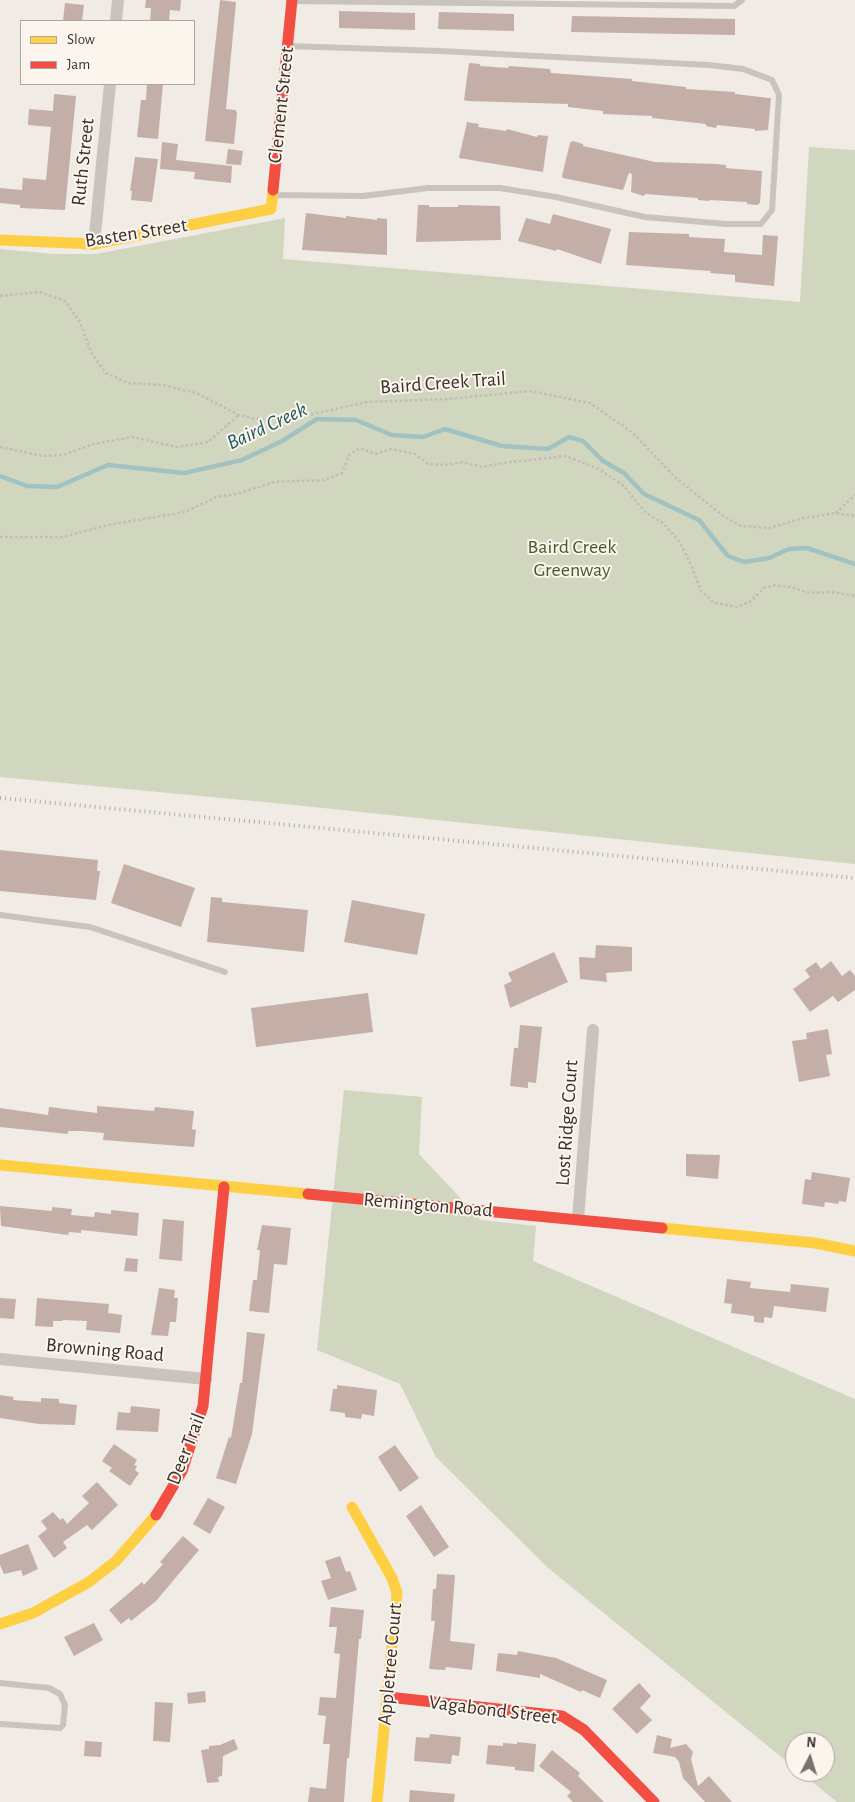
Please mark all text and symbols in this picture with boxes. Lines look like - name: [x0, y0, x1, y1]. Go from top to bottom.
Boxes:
- legend: [20, 20, 195, 85]
- text: Slow: [67, 32, 95, 47]
- street label: Clement Street: [263, 46, 299, 164]
- text: Jam: [67, 57, 90, 72]
- street label: Ruth Street: [66, 117, 100, 207]
- street label: Basten Street: [83, 213, 189, 253]
- street label: Baird Creek Trail: [379, 367, 507, 399]
- water label: Baird Creek: [223, 396, 311, 456]
- park label: Baird Creek Greenway: [528, 535, 616, 582]
- street label: Lost Ridge Court: [551, 1059, 583, 1187]
- street label: Remington Road: [362, 1187, 494, 1223]
- street label: Browning Road: [45, 1333, 165, 1367]
- street label: Deer Trail: [161, 1410, 211, 1488]
- street label: Appletree Court: [373, 1602, 407, 1726]
- street label: Vagabond Street: [427, 1690, 559, 1730]
- north arrow: [785, 1732, 835, 1782]
- text: N: [806, 1736, 817, 1750]

